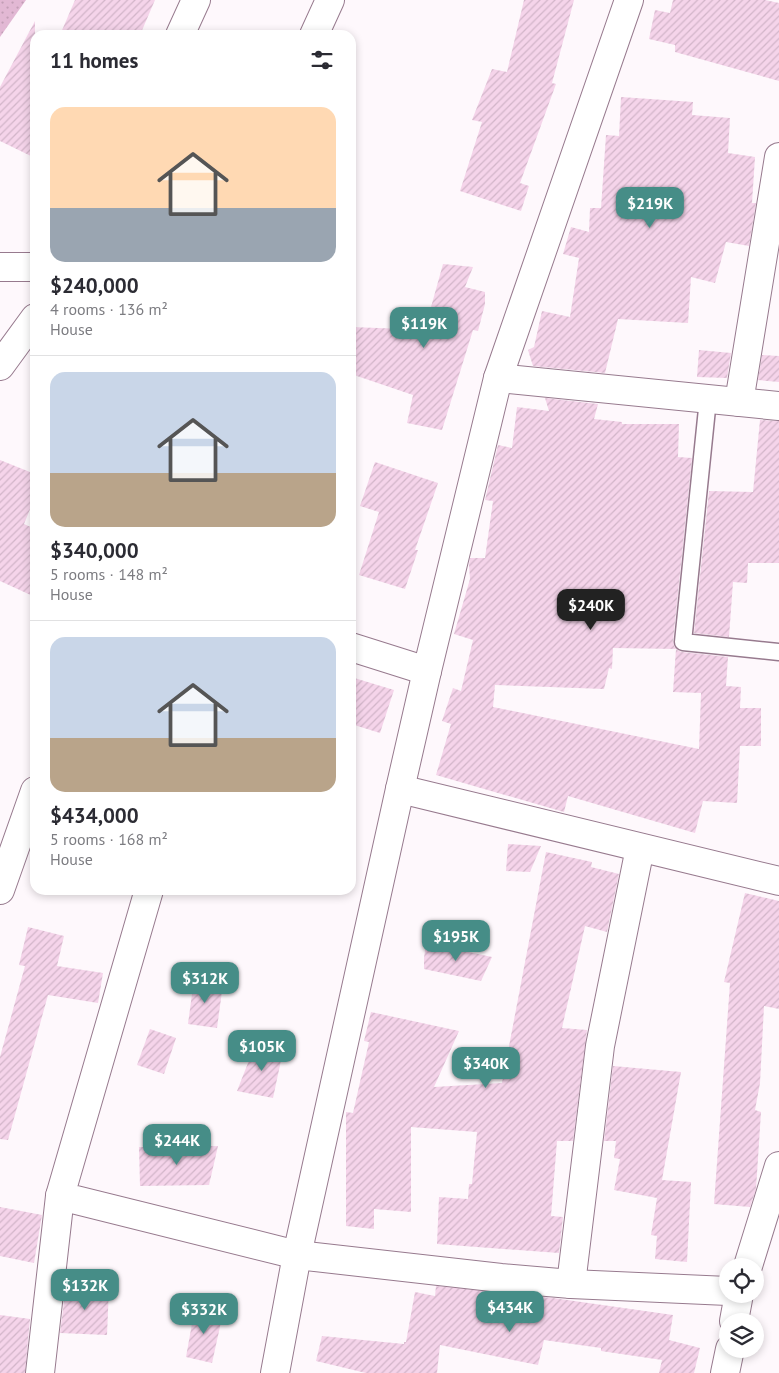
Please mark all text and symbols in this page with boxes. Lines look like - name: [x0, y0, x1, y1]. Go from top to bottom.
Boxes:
- icon: filters: [308, 46, 336, 74]
- text: 11 homes: [50, 47, 138, 74]
- icon: home: [148, 139, 238, 229]
- pin: $219K: [615, 186, 685, 229]
- text: $219K: [627, 193, 673, 213]
- text: $240,000: [50, 272, 139, 299]
- text: 4 rooms · 136 m²: [50, 299, 168, 319]
- pin: $119K: [389, 306, 459, 349]
- text: $119K: [401, 313, 447, 333]
- text: House: [50, 319, 93, 339]
- icon: home: [148, 405, 238, 495]
- text: $340,000: [50, 537, 139, 564]
- text: 5 rooms · 148 m²: [50, 564, 168, 584]
- text: House: [50, 584, 93, 604]
- pin: $240K: [556, 588, 626, 631]
- text: $240K: [568, 595, 614, 615]
- icon: home: [148, 670, 238, 760]
- text: $434,000: [50, 802, 139, 829]
- text: 5 rooms · 168 m²: [50, 829, 168, 849]
- text: House: [50, 849, 93, 869]
- pin: $195K: [421, 920, 491, 962]
- text: $195K: [433, 926, 479, 946]
- pin: $312K: [170, 962, 240, 1004]
- text: $312K: [182, 968, 228, 988]
- pin: $105K: [227, 1030, 297, 1072]
- text: $105K: [239, 1036, 285, 1056]
- pin: $340K: [451, 1046, 521, 1089]
- text: $340K: [463, 1053, 509, 1073]
- pin: $244K: [142, 1124, 212, 1166]
- text: $244K: [154, 1130, 200, 1150]
- map controls: [719, 1258, 764, 1358]
- button: locate: [719, 1258, 764, 1303]
- pin: $132K: [50, 1268, 120, 1311]
- text: $132K: [62, 1275, 108, 1295]
- pin: $434K: [475, 1290, 545, 1333]
- pin: $332K: [169, 1292, 239, 1335]
- text: $434K: [487, 1297, 533, 1317]
- text: $332K: [181, 1299, 227, 1319]
- button: layers: [719, 1313, 764, 1358]

